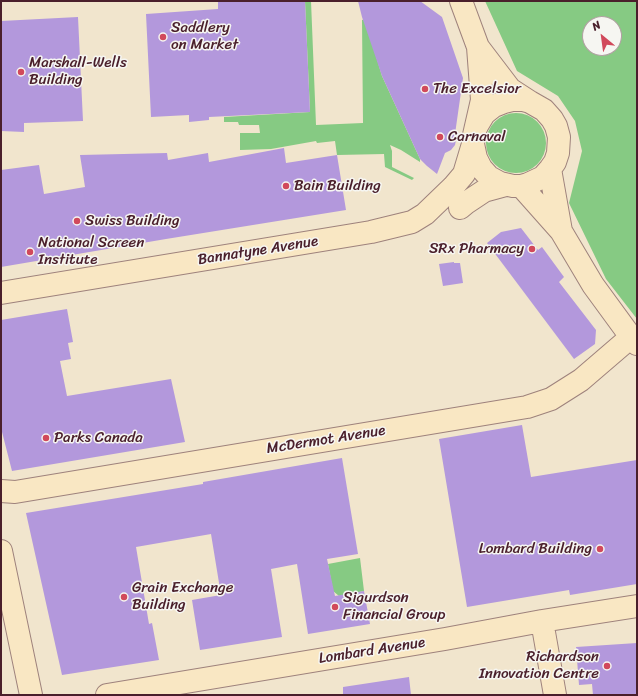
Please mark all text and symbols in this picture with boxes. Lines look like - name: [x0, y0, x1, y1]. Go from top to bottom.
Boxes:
- north arrow: [582, 16, 622, 56]
- text: N: [588, 16, 604, 36]
- place label: Saddlery on Market: [171, 19, 238, 54]
- marker: Saddlery on Market: [158, 32, 168, 42]
- place label: Marshall-Wells Building: [29, 54, 127, 89]
- marker: Marshall-Wells Building: [16, 67, 26, 77]
- place label: The Excelsior: [433, 80, 521, 98]
- marker: The Excelsior: [420, 84, 430, 94]
- place label: Carnaval: [448, 128, 505, 146]
- marker: Carnaval: [435, 132, 445, 142]
- place label: Bain Building: [294, 177, 381, 195]
- marker: Bain Building: [281, 181, 291, 191]
- place label: Swiss Building: [85, 212, 180, 230]
- marker: Swiss Building: [72, 216, 82, 226]
- street label: Bannatyne Avenue: [197, 233, 319, 269]
- place label: National Screen Institute: [38, 234, 144, 269]
- place label: SRx Pharmacy: [429, 240, 524, 258]
- marker: SRx Pharmacy: [527, 244, 537, 254]
- marker: National Screen Institute: [25, 247, 35, 257]
- street label: McDermot Avenue: [265, 422, 387, 458]
- place label: Parks Canada: [54, 429, 143, 447]
- marker: Parks Canada: [41, 433, 51, 443]
- place label: Lombard Building: [479, 540, 592, 558]
- marker: Lombard Building: [595, 544, 605, 554]
- place label: Grain Exchange Building: [132, 579, 233, 614]
- place label: Sigurdson Financial Group: [343, 589, 445, 624]
- marker: Grain Exchange Building: [119, 592, 129, 602]
- marker: Sigurdson Financial Group: [330, 602, 340, 612]
- street label: Lombard Avenue: [318, 634, 426, 668]
- place label: Richardson Innovation Centre: [479, 648, 599, 683]
- marker: Richardson Innovation Centre: [602, 661, 612, 671]

